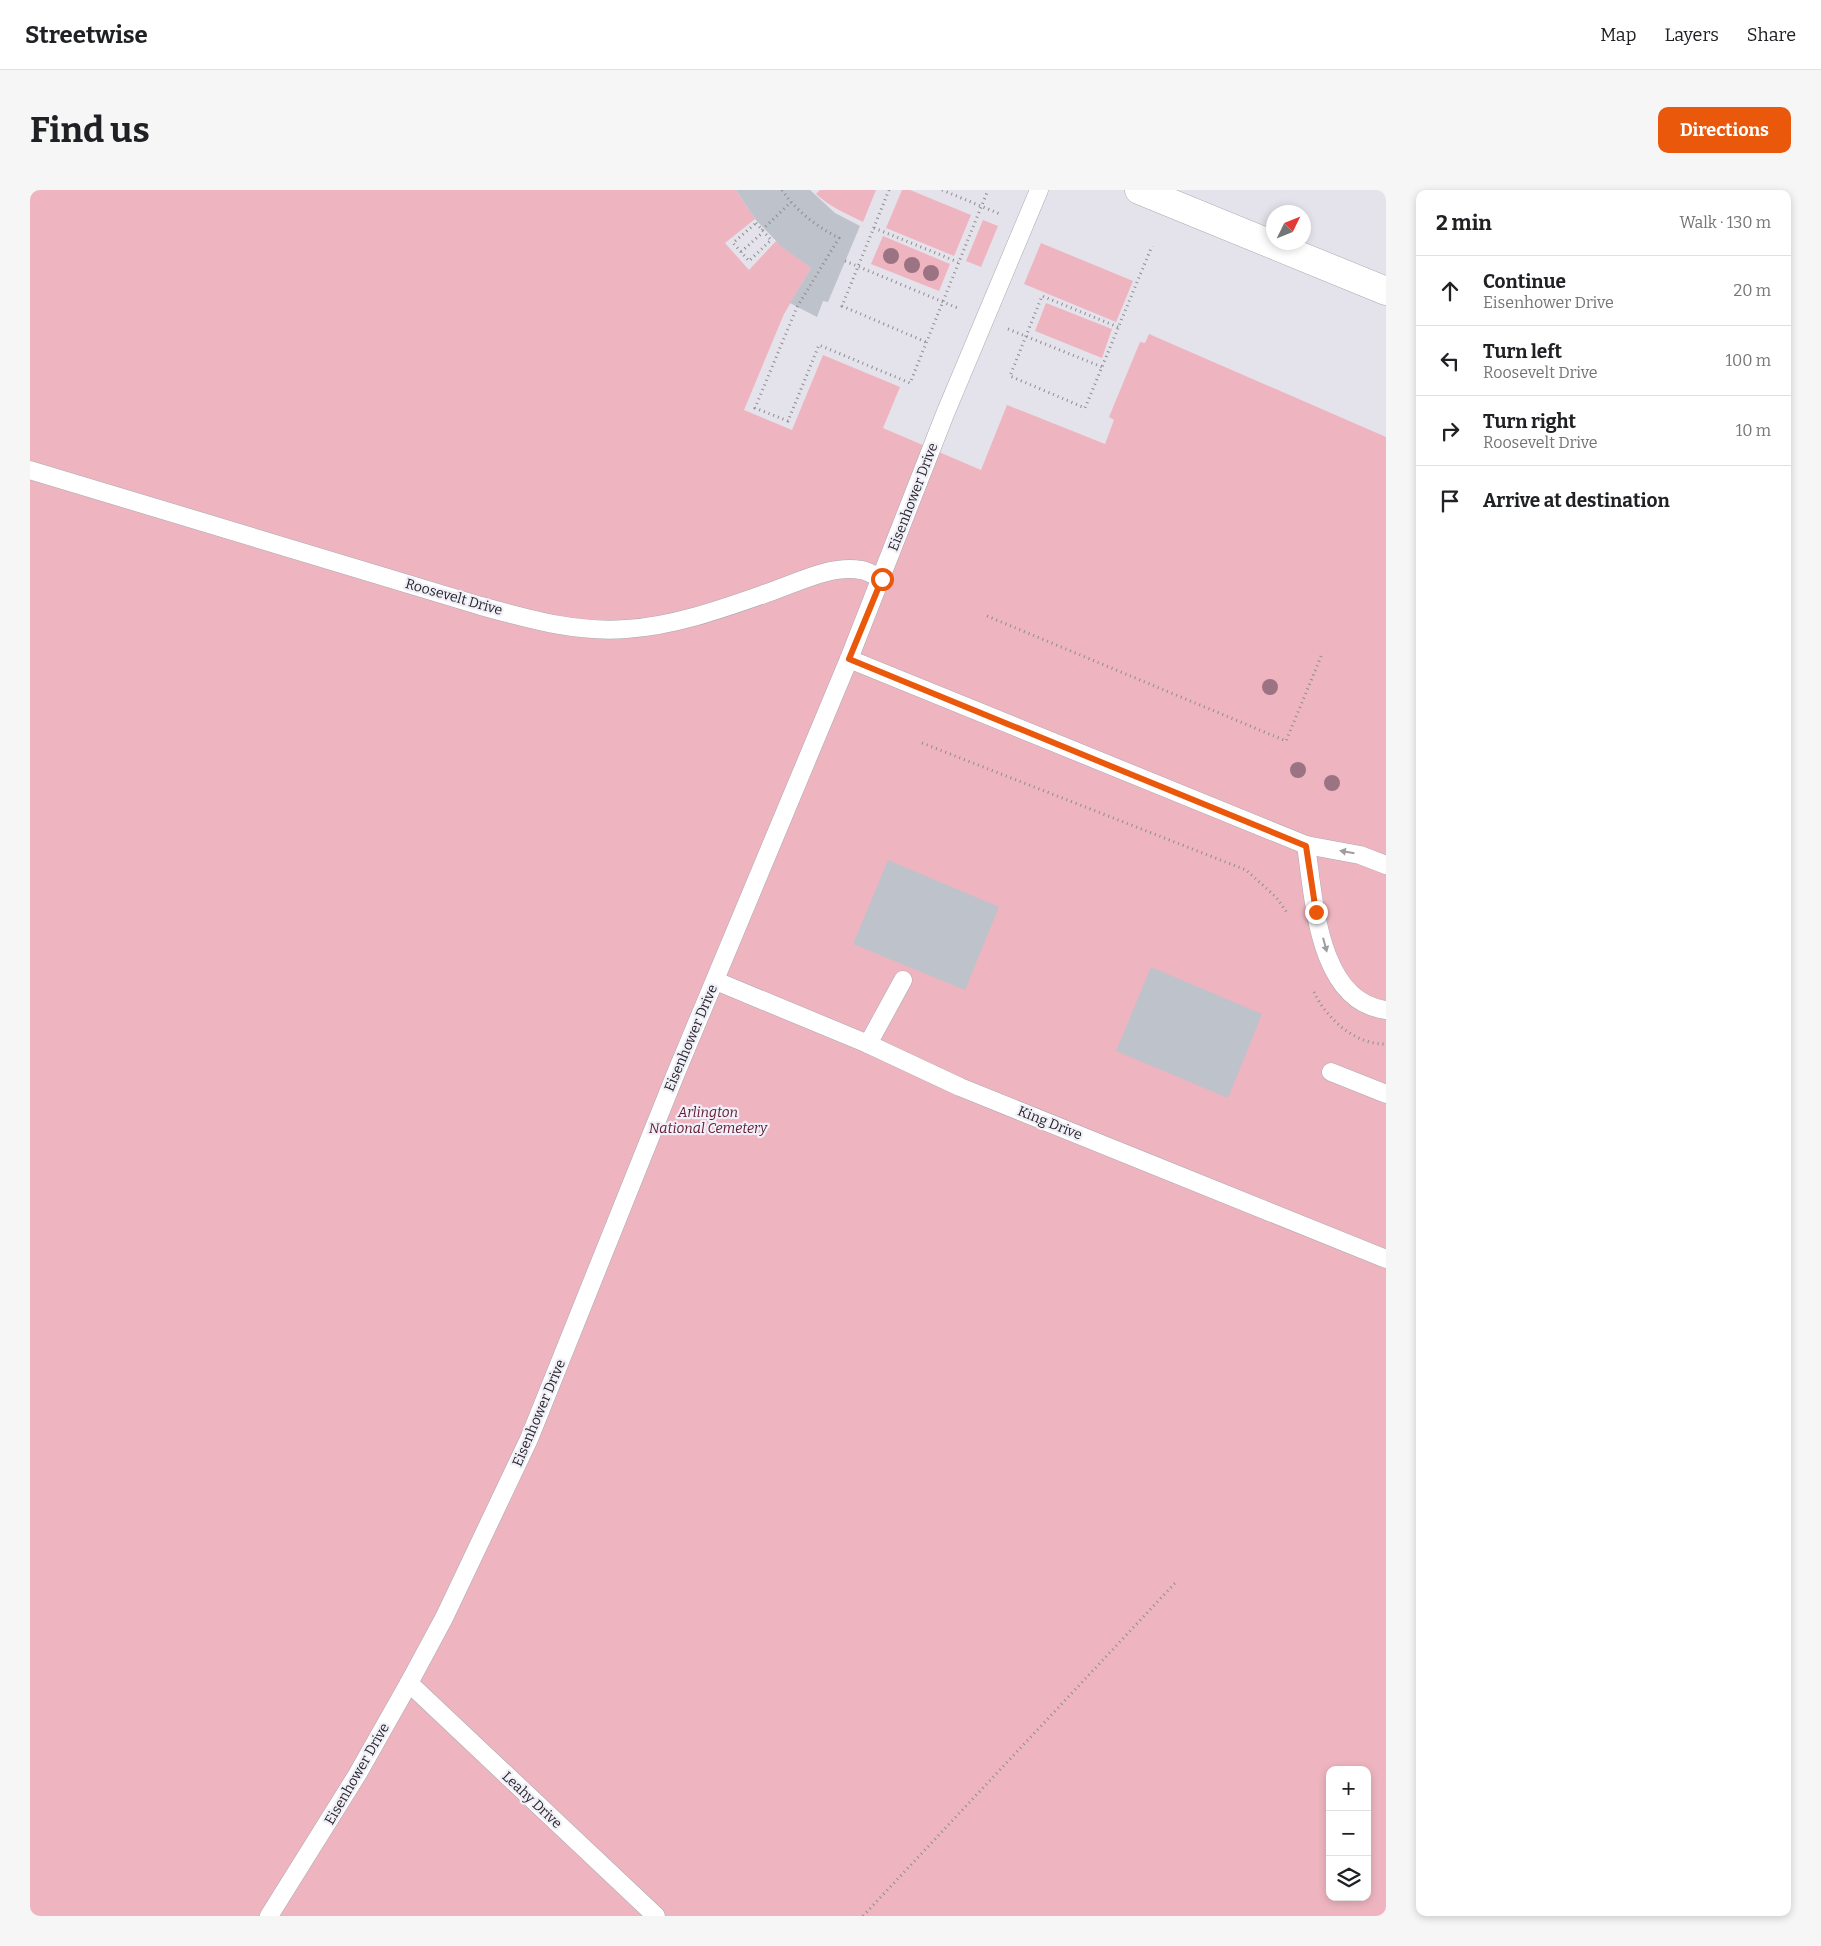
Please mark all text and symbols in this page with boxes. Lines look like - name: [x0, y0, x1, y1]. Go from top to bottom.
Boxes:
- text: Streetwise: [25, 21, 148, 49]
- text: Map: [1600, 24, 1636, 46]
- text: Layers: [1664, 24, 1719, 46]
- text: Share: [1747, 24, 1796, 46]
- button: Directions: [1658, 107, 1791, 153]
- text: Find us: [30, 109, 150, 151]
- north arrow: [1266, 205, 1311, 250]
- text: 2 min: [1436, 210, 1492, 236]
- text: Walk · 130 m: [1679, 213, 1771, 232]
- text: Continue: [1483, 270, 1566, 293]
- icon: ahead: [1436, 277, 1464, 305]
- text: 20 m: [1734, 281, 1771, 300]
- text: Eisenhower Drive: [1483, 293, 1614, 312]
- text: Turn left: [1483, 340, 1562, 363]
- icon: left: [1436, 347, 1464, 375]
- text: 100 m: [1726, 351, 1771, 370]
- text: Roosevelt Drive: [1483, 363, 1598, 382]
- text: Turn right: [1483, 410, 1576, 433]
- icon: right: [1436, 417, 1464, 445]
- text: 10 m: [1736, 421, 1771, 440]
- text: Roosevelt Drive: [1483, 433, 1598, 452]
- street label: Eisenhower Drive: [885, 440, 941, 554]
- icon: arrive: [1436, 487, 1464, 515]
- text: Arrive at destination: [1483, 489, 1670, 512]
- route start: [871, 568, 894, 591]
- street label: Roosevelt Drive: [403, 575, 505, 619]
- one-way arrow: [1339, 848, 1355, 856]
- route end: [1305, 901, 1328, 924]
- one-way arrow: [1321, 937, 1329, 952]
- street label: Eisenhower Drive: [661, 982, 721, 1094]
- street label: King Drive: [1015, 1102, 1085, 1144]
- park label: Arlington National Cemetery: [649, 1104, 768, 1137]
- street label: Eisenhower Drive: [509, 1357, 569, 1469]
- street label: Eisenhower Drive: [321, 1720, 393, 1828]
- map controls: [1326, 1766, 1371, 1901]
- button: +: [1326, 1766, 1371, 1811]
- street label: Leahy Drive: [498, 1768, 566, 1832]
- button: −: [1326, 1811, 1371, 1856]
- button: layers: [1326, 1856, 1371, 1901]

